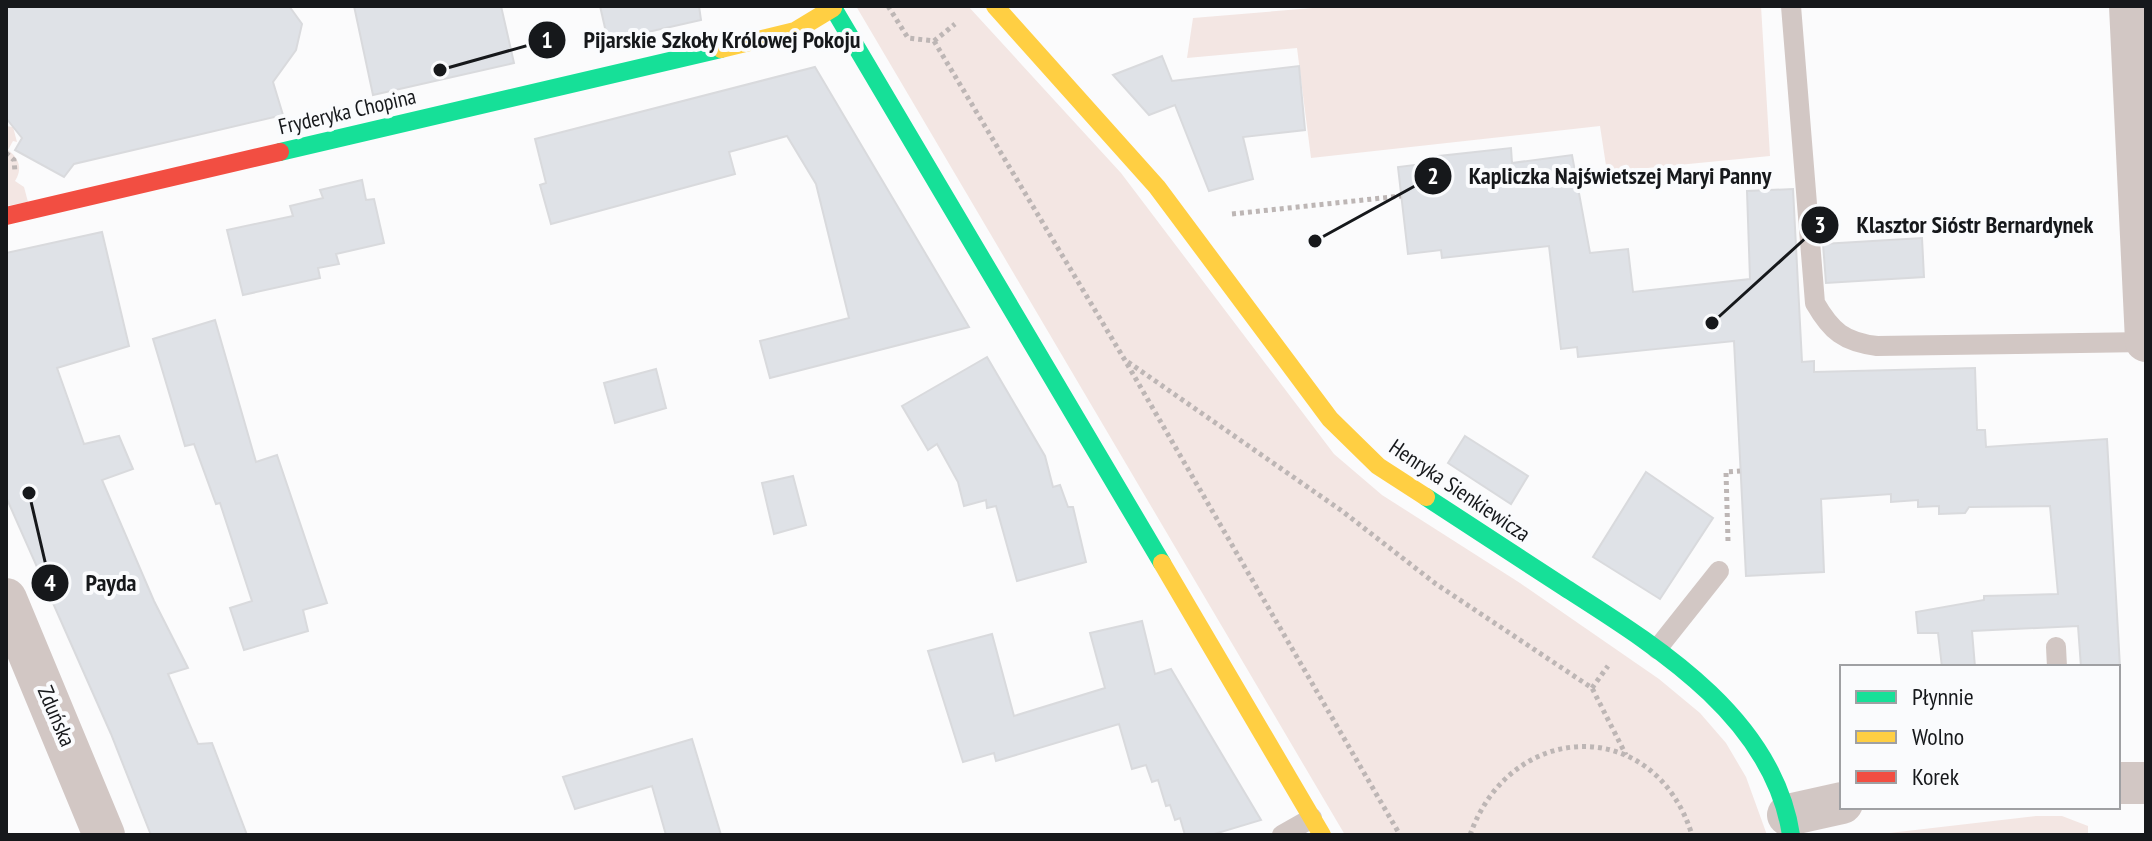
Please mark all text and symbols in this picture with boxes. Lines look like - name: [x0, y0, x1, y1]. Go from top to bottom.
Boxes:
- callout: Pijarskie Szkoły Królowej Pokoju: [527, 16, 877, 64]
- text: 1: [541, 24, 553, 55]
- text: Pijarskie Szkoły Królowej Pokoju: [583, 24, 861, 55]
- street label: Fryderyka Chopina: [275, 82, 419, 140]
- callout: Kapliczka Najświetszej Maryi Panny: [1413, 152, 1787, 200]
- text: 2: [1427, 160, 1439, 191]
- text: Kapliczka Najświetszej Maryi Panny: [1469, 160, 1772, 191]
- callout: Klasztor Sióstr Bernardynek: [1800, 201, 2109, 249]
- text: 3: [1814, 209, 1826, 240]
- text: Klasztor Sióstr Bernardynek: [1856, 209, 2094, 240]
- street label: Henryka Sienkiewicza: [1384, 433, 1536, 547]
- callout: Payda: [30, 559, 153, 607]
- text: 4: [44, 567, 56, 598]
- text: Payda: [86, 567, 137, 598]
- legend: [1840, 665, 2120, 809]
- street label: Zduńska: [32, 681, 82, 751]
- text: Płynnie: [1912, 681, 1974, 712]
- text: Wolno: [1912, 721, 1964, 752]
- text: Korek: [1912, 761, 1960, 792]

